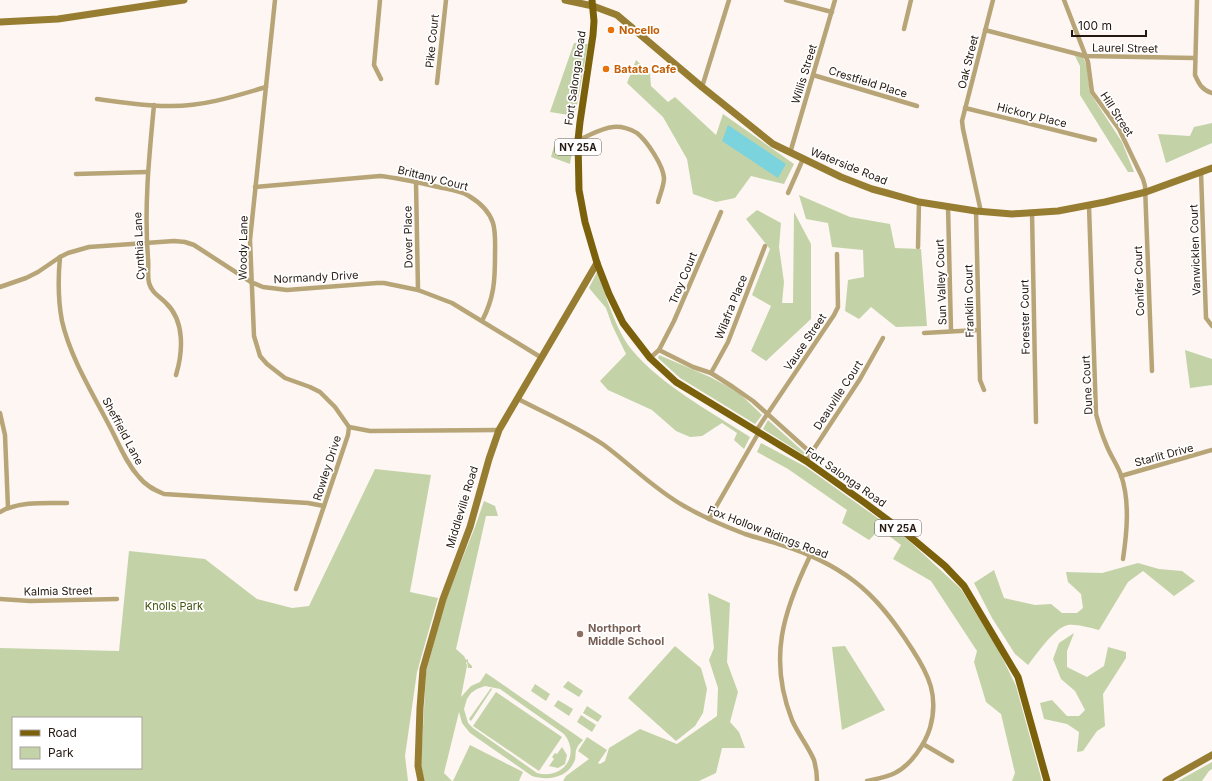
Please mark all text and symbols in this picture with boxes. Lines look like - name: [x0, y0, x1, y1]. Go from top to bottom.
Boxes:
- scale bar: [1072, 12, 1146, 38]
- street label: Pike Court: [422, 13, 442, 69]
- text: 100 m: [1078, 18, 1112, 33]
- place label: Nocello: [619, 23, 660, 37]
- marker: Nocello: [606, 25, 616, 35]
- street label: Fort Salonga Road: [561, 30, 589, 126]
- street label: Oak Street: [955, 33, 982, 90]
- street label: Laurel Street: [1092, 40, 1159, 56]
- street label: Willis Street: [788, 42, 820, 105]
- place label: Batata Cafe: [614, 62, 677, 76]
- street label: Crestfield Place: [827, 63, 909, 101]
- marker: Batata Cafe: [601, 64, 611, 74]
- street label: Hill Street: [1097, 89, 1137, 139]
- street label: Hickory Place: [996, 100, 1068, 130]
- road number: NY 25A: [555, 139, 601, 155]
- street label: Waterside Road: [808, 144, 890, 188]
- street label: Brittany Court: [396, 162, 470, 194]
- street label: Vanwicklen Court: [1186, 204, 1204, 296]
- street label: Dover Place: [400, 206, 416, 268]
- street label: Cynthia Lane: [130, 212, 148, 280]
- street label: Woody Lane: [235, 215, 251, 281]
- street label: Sun Valley Court: [932, 238, 950, 325]
- street label: Conifer Court: [1131, 245, 1147, 316]
- street label: Troy Court: [666, 250, 700, 306]
- street label: Franklin Court: [961, 264, 977, 338]
- street label: Normandy Drive: [273, 268, 359, 286]
- street label: Wilafra Place: [712, 273, 750, 341]
- street label: Forester Court: [1017, 279, 1033, 355]
- street label: Vause Street: [781, 310, 829, 373]
- street label: Dune Court: [1078, 355, 1096, 415]
- street label: Deauville Court: [810, 357, 866, 432]
- street label: Sheffield Lane: [99, 395, 147, 467]
- street label: Rowley Drive: [310, 434, 344, 502]
- street label: Starlit Drive: [1133, 440, 1195, 470]
- street label: Fort Salonga Road: [803, 444, 889, 510]
- street label: Middleville Road: [443, 464, 481, 550]
- street label: Fox Hollow Ridings Road: [706, 503, 830, 561]
- road number: NY 25A: [875, 520, 921, 536]
- street label: Kalmia Street: [23, 583, 93, 599]
- park label: Knolls Park: [145, 599, 203, 613]
- place label: Northport Middle School: [588, 621, 664, 648]
- marker: Northport Middle School: [575, 629, 585, 639]
- legend: [12, 717, 142, 769]
- text: Road: [48, 725, 77, 740]
- text: Park: [48, 745, 74, 760]

